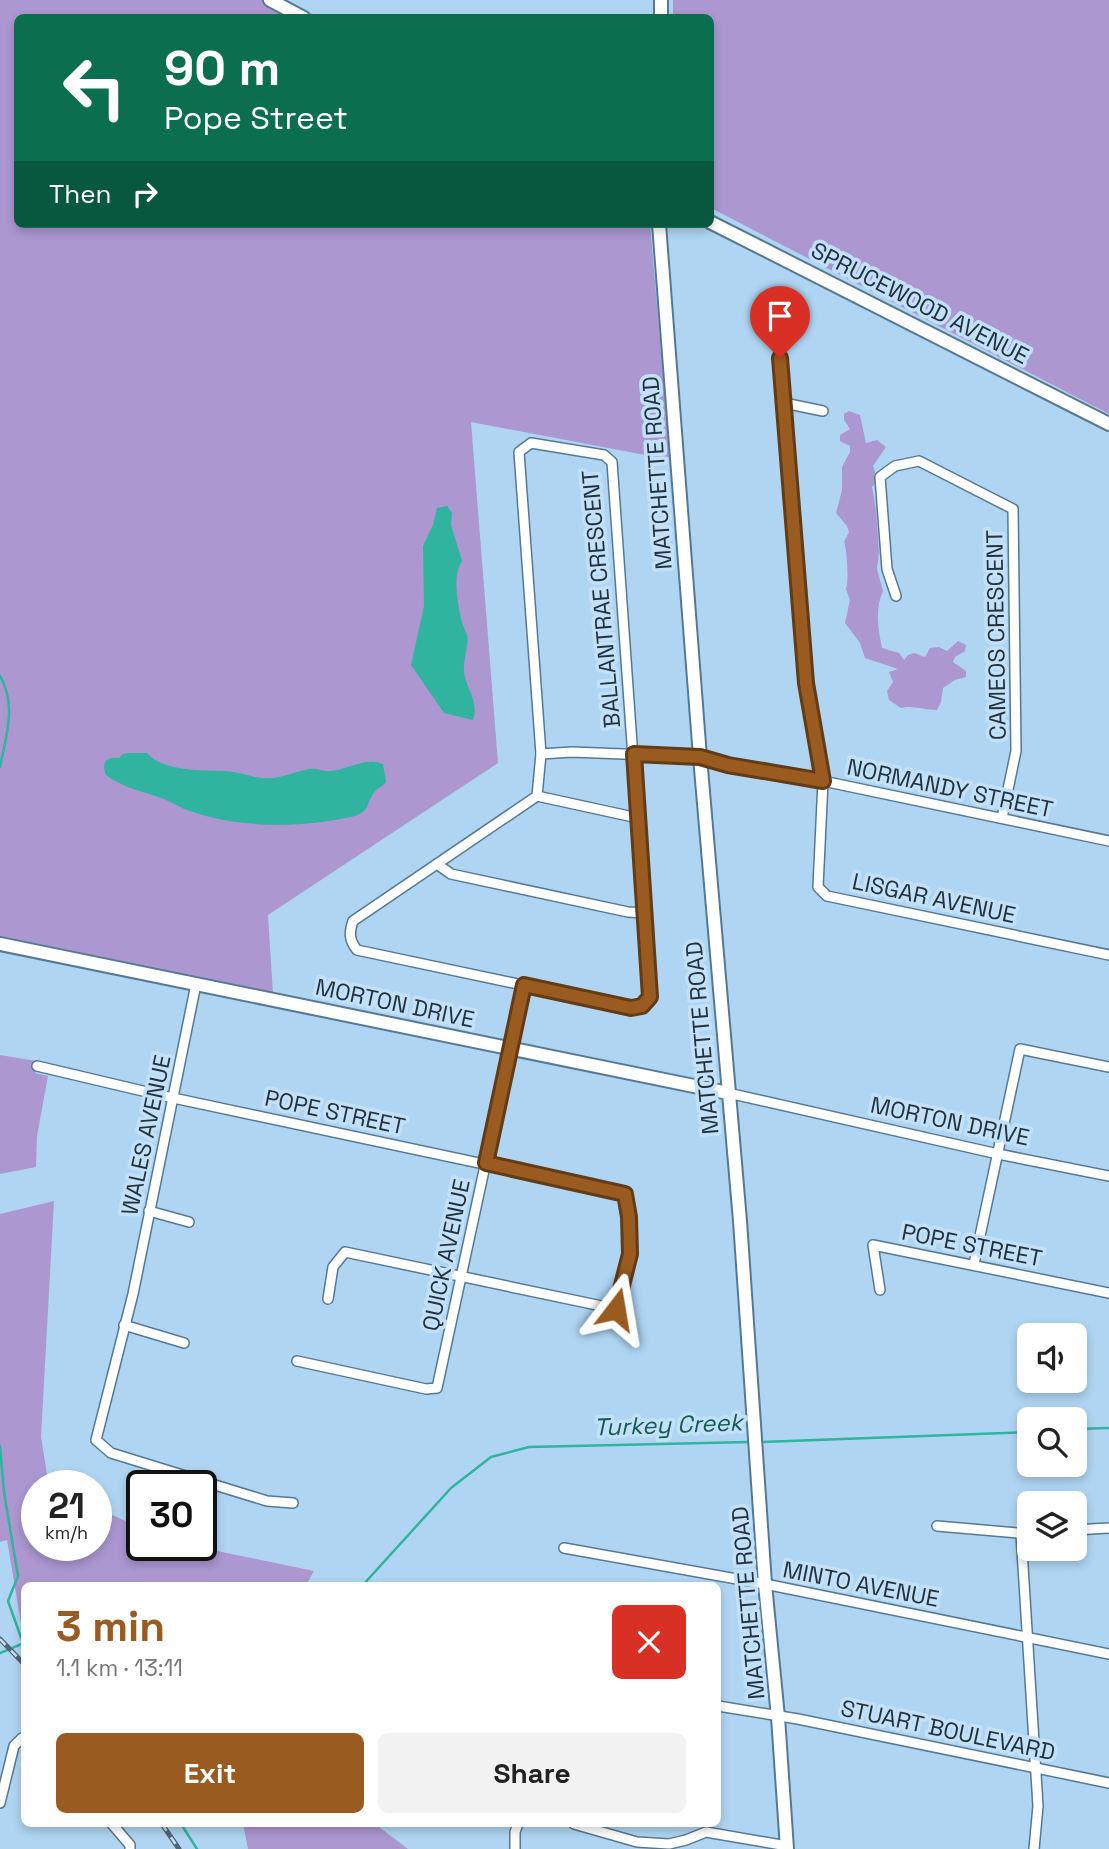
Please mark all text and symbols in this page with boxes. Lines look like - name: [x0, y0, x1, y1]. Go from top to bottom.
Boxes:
- text: 90 m: [164, 37, 280, 99]
- icon: left: [49, 42, 140, 133]
- text: Pope Street: [164, 98, 348, 138]
- icon: right: [126, 175, 164, 213]
- text: Then: [49, 177, 112, 211]
- street label: SPRUCEWOOD AVENUE: [806, 235, 1034, 371]
- pin: [750, 286, 810, 358]
- icon: arrive: [761, 297, 799, 335]
- street label: MATCHETTE ROAD: [635, 375, 679, 571]
- street label: BALLANTRAE CRESCENT: [575, 469, 627, 729]
- street label: CAMEOS CRESCENT: [979, 530, 1013, 740]
- street label: NORMANDY STREET: [844, 752, 1056, 824]
- street label: LISGAR AVENUE: [850, 866, 1018, 930]
- street label: MATCHETTE ROAD: [679, 940, 725, 1136]
- street label: MORTON DRIVE: [313, 972, 477, 1034]
- street label: WALES AVENUE: [114, 1052, 178, 1218]
- street label: POPE STREET: [262, 1082, 408, 1142]
- street label: MORTON DRIVE: [868, 1090, 1032, 1152]
- street label: QUICK AVENUE: [415, 1176, 477, 1334]
- street label: POPE STREET: [899, 1217, 1045, 1273]
- position arrow: [579, 1272, 653, 1346]
- map controls: [1017, 1323, 1087, 1561]
- button: sound: [1017, 1323, 1087, 1393]
- water label: Turkey Creek: [593, 1406, 746, 1443]
- button: search: [1017, 1407, 1087, 1477]
- speed limit sign: 30: [126, 1470, 217, 1561]
- text: 21: [48, 1484, 85, 1528]
- button: layers: [1017, 1491, 1087, 1561]
- street label: MATCHETTE ROAD: [725, 1505, 771, 1701]
- text: km/h: [45, 1521, 88, 1544]
- street label: MINTO AVENUE: [780, 1554, 942, 1614]
- text: 3 min: [56, 1600, 165, 1653]
- button: close: [612, 1605, 686, 1679]
- text: 1.1 km · 13:11: [56, 1653, 183, 1683]
- street label: STUART BOULEVARD: [838, 1693, 1058, 1767]
- button: Exit: [56, 1733, 364, 1813]
- button: Share: [378, 1733, 686, 1813]

